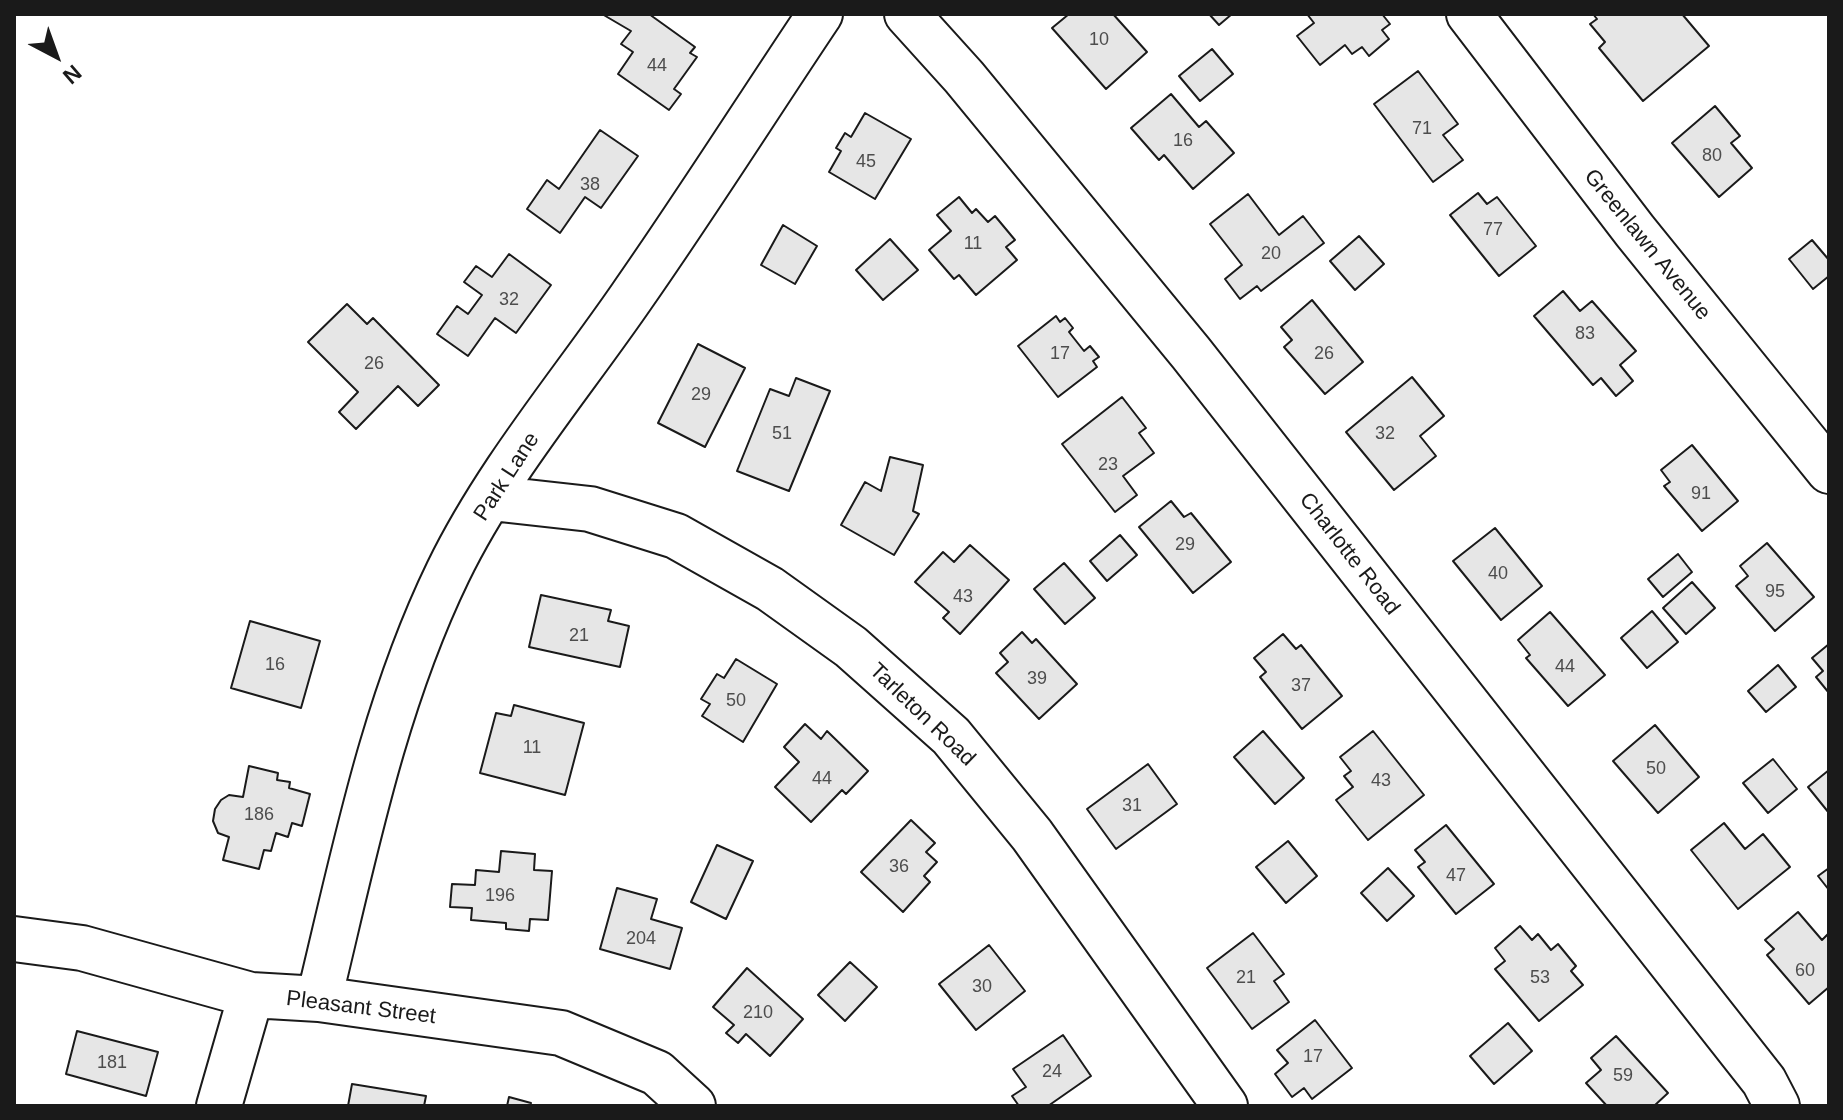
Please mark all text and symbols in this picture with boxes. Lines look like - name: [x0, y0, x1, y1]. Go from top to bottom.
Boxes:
- north arrow: [16, 16, 96, 96]
- house number: 10: [1089, 29, 1109, 51]
- house number: 44: [647, 55, 667, 77]
- text: N: [58, 60, 86, 89]
- house number: 71: [1412, 118, 1432, 140]
- house number: 16: [1173, 130, 1193, 152]
- house number: 80: [1702, 145, 1722, 167]
- house number: 45: [856, 151, 876, 173]
- street label: Greenlawn Avenue: [1578, 164, 1716, 326]
- house number: 38: [580, 174, 600, 196]
- house number: 77: [1483, 219, 1503, 241]
- house number: 11: [964, 233, 982, 255]
- house number: 20: [1261, 243, 1281, 265]
- house number: 32: [499, 289, 519, 311]
- house number: 83: [1575, 323, 1595, 345]
- house number: 17: [1050, 343, 1070, 365]
- house number: 26: [1314, 343, 1334, 365]
- house number: 26: [364, 353, 384, 375]
- house number: 29: [691, 384, 711, 406]
- house number: 51: [772, 423, 792, 445]
- house number: 32: [1375, 423, 1395, 445]
- street label: Park Lane: [469, 428, 545, 526]
- house number: 23: [1098, 454, 1118, 476]
- house number: 91: [1691, 483, 1711, 505]
- street label: Charlotte Road: [1293, 488, 1405, 620]
- house number: 29: [1175, 534, 1195, 556]
- house number: 40: [1488, 563, 1508, 585]
- house number: 95: [1765, 581, 1785, 603]
- house number: 43: [953, 586, 973, 608]
- house number: 21: [569, 625, 589, 647]
- house number: 16: [265, 654, 285, 676]
- house number: 44: [1555, 656, 1575, 678]
- street label: Tarleton Road: [864, 658, 980, 772]
- house number: 39: [1027, 668, 1047, 690]
- house number: 37: [1291, 675, 1311, 697]
- house number: 50: [726, 690, 746, 712]
- house number: 11: [523, 737, 541, 759]
- house number: 50: [1646, 758, 1666, 780]
- house number: 44: [812, 768, 832, 790]
- house number: 43: [1371, 770, 1391, 792]
- house number: 31: [1122, 795, 1142, 817]
- house number: 186: [244, 804, 274, 826]
- house number: 36: [889, 856, 909, 878]
- house number: 47: [1446, 865, 1466, 887]
- house number: 196: [485, 885, 515, 907]
- house number: 204: [626, 928, 656, 950]
- house number: 60: [1795, 960, 1815, 982]
- house number: 21: [1236, 967, 1256, 989]
- house number: 53: [1530, 967, 1550, 989]
- house number: 30: [972, 976, 992, 998]
- street label: Pleasant Street: [285, 986, 437, 1030]
- house number: 210: [743, 1002, 773, 1024]
- house number: 17: [1303, 1046, 1323, 1068]
- house number: 181: [97, 1052, 127, 1074]
- house number: 24: [1042, 1061, 1062, 1083]
- house number: 59: [1613, 1065, 1633, 1087]

